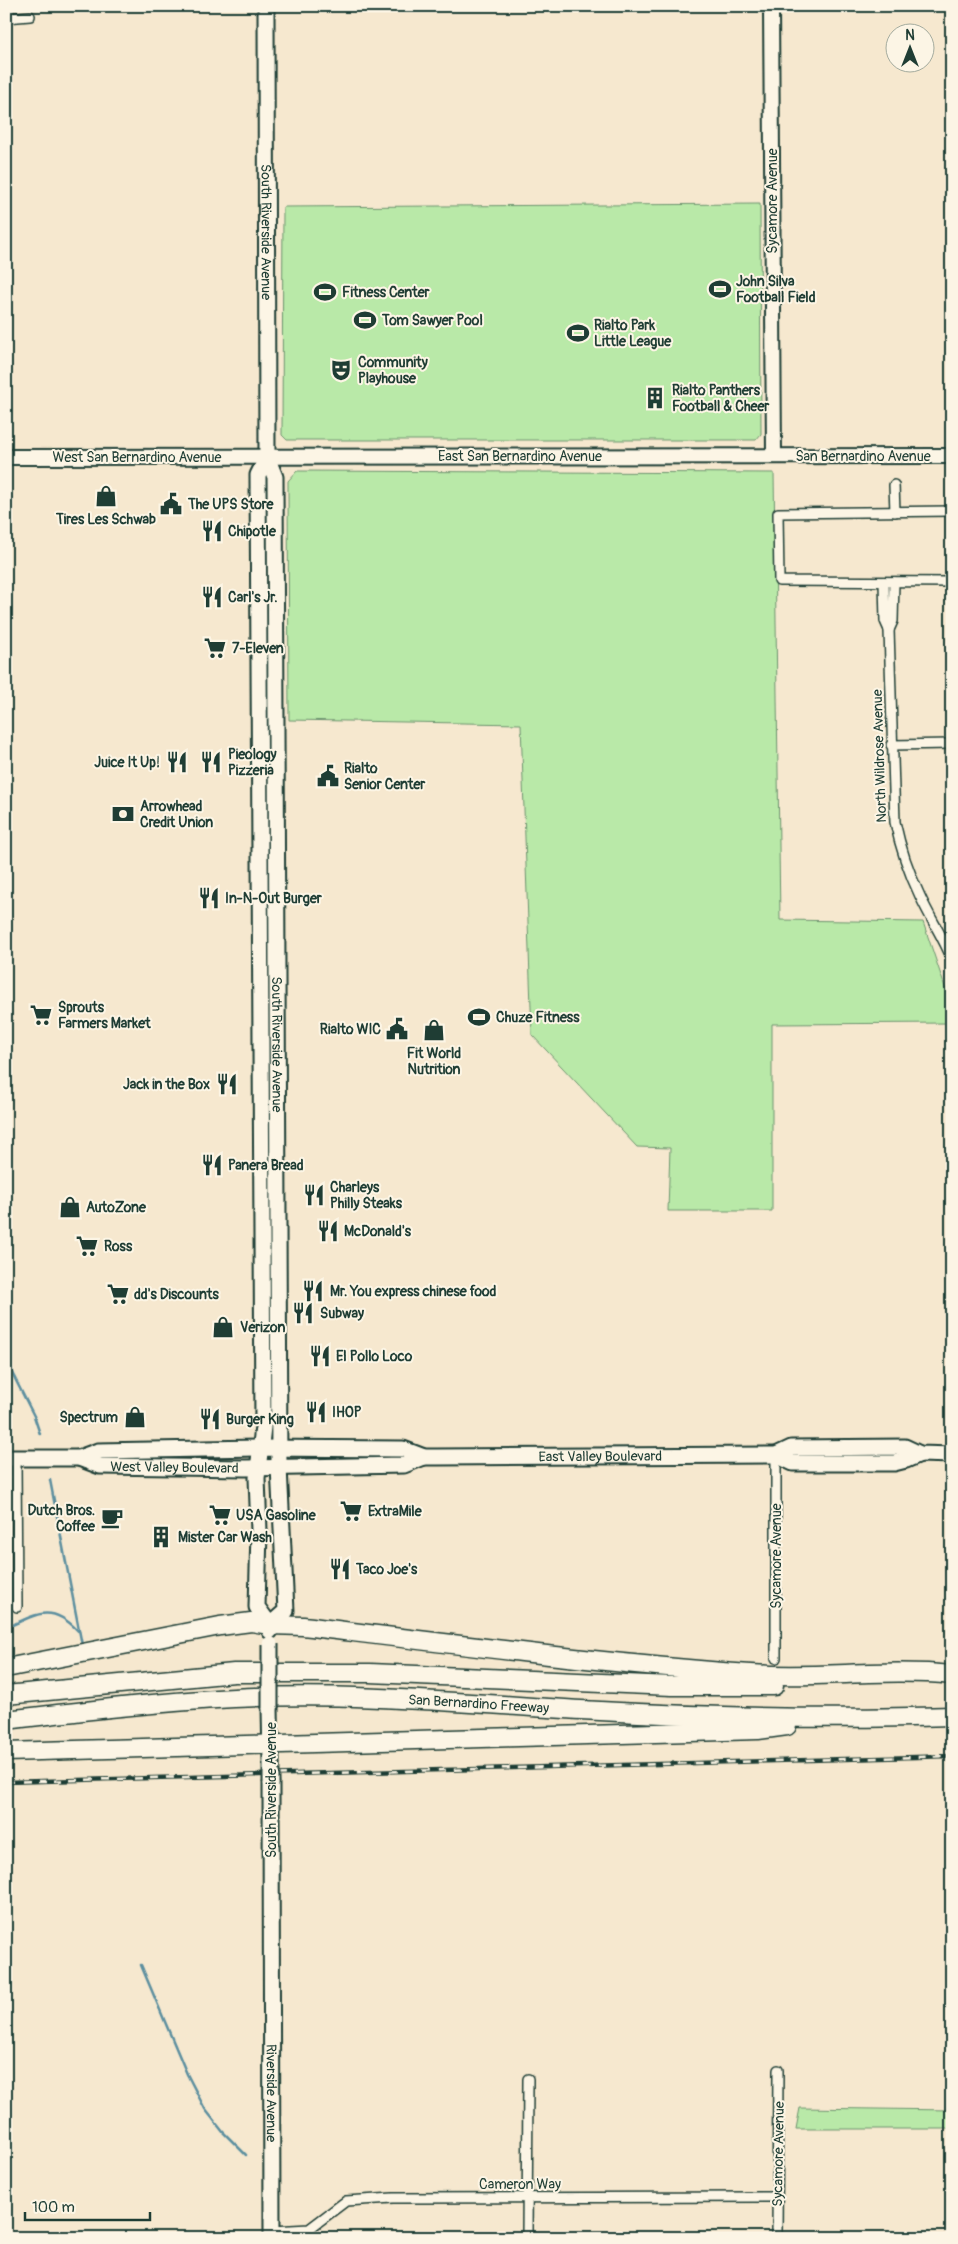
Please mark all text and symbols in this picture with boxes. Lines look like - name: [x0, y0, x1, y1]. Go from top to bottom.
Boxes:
- north arrow: [886, 22, 936, 72]
- text: N: [905, 27, 915, 44]
- street label: Sycamore Avenue: [764, 148, 781, 254]
- street label: South Riverside Avenue: [257, 164, 275, 300]
- place label: John Silva Football Field: [736, 273, 816, 306]
- sports icon: John Silva Football Field: [707, 276, 733, 302]
- sports icon: Fitness Center: [312, 279, 338, 305]
- place label: Fitness Center: [342, 284, 431, 301]
- sports icon: Tom Sawyer Pool: [352, 307, 378, 333]
- place label: Tom Sawyer Pool: [381, 312, 483, 329]
- place label: Rialto Park Little League: [594, 317, 672, 350]
- sports icon: Rialto Park Little League: [565, 320, 591, 346]
- place label: Community Playhouse: [358, 354, 428, 387]
- theatre icon: Community Playhouse: [328, 357, 354, 383]
- place label: Rialto Panthers Football & Cheer: [672, 382, 770, 415]
- building icon: Rialto Panthers Football & Cheer: [642, 385, 668, 411]
- street label: East San Bernardino Avenue: [438, 448, 602, 465]
- street label: San Bernardino Avenue: [795, 448, 931, 465]
- street label: West San Bernardino Avenue: [53, 449, 222, 466]
- shop icon: Tires Les Schwab: [93, 483, 119, 509]
- public building icon: The UPS Store: [158, 491, 184, 517]
- place label: The UPS Store: [187, 496, 275, 513]
- place label: Tires Les Schwab: [55, 511, 156, 528]
- restaurant icon: Chipotle: [199, 518, 225, 544]
- place label: Chipotle: [228, 523, 277, 540]
- restaurant icon: Carl's Jr.: [199, 584, 225, 610]
- place label: Carl's Jr.: [228, 589, 277, 606]
- supermarket icon: 7-Eleven: [202, 635, 228, 661]
- place label: 7-Eleven: [232, 640, 284, 657]
- street label: North Wildrose Avenue: [869, 689, 890, 823]
- place label: Pieology Pizzeria: [228, 746, 277, 779]
- restaurant icon: Juice It Up!: [164, 749, 190, 775]
- restaurant icon: Pieology Pizzeria: [198, 749, 224, 775]
- place label: Juice It Up!: [94, 754, 160, 771]
- place label: Rialto Senior Center: [344, 760, 426, 793]
- public building icon: Rialto Senior Center: [315, 763, 341, 789]
- place label: Arrowhead Credit Union: [140, 798, 213, 831]
- bank icon: Arrowhead Credit Union: [110, 801, 136, 827]
- restaurant icon: In-N-Out Burger: [196, 885, 222, 911]
- place label: In-N-Out Burger: [225, 890, 323, 907]
- street label: South Riverside Avenue: [268, 976, 286, 1113]
- place label: Sprouts Farmers Market: [58, 999, 151, 1032]
- supermarket icon: Sprouts Farmers Market: [28, 1002, 54, 1028]
- sports icon: Chuze Fitness: [466, 1004, 492, 1030]
- place label: Chuze Fitness: [496, 1009, 580, 1026]
- public building icon: Rialto WIC: [384, 1016, 410, 1042]
- shop icon: Fit World Nutrition: [421, 1017, 447, 1043]
- place label: Rialto WIC: [320, 1021, 381, 1038]
- place label: Fit World Nutrition: [407, 1045, 461, 1078]
- restaurant icon: Jack in the Box: [214, 1071, 240, 1097]
- place label: Jack in the Box: [123, 1076, 210, 1093]
- restaurant icon: Panera Bread: [199, 1152, 225, 1178]
- place label: Panera Bread: [228, 1157, 304, 1174]
- place label: Charleys Philly Steaks: [330, 1179, 403, 1212]
- restaurant icon: Charleys Philly Steaks: [301, 1182, 327, 1208]
- shop icon: AutoZone: [57, 1194, 83, 1220]
- place label: AutoZone: [86, 1199, 147, 1216]
- restaurant icon: McDonald's: [315, 1218, 341, 1244]
- place label: McDonald's: [344, 1223, 412, 1240]
- supermarket icon: Ross: [74, 1233, 100, 1259]
- place label: Ross: [104, 1238, 133, 1255]
- restaurant icon: Mr. You express chinese food: [300, 1278, 326, 1304]
- supermarket icon: dd's Discounts: [105, 1281, 131, 1307]
- place label: Mr. You express chinese food: [330, 1283, 497, 1300]
- place label: dd's Discounts: [134, 1286, 219, 1303]
- restaurant icon: Subway: [290, 1300, 316, 1326]
- place label: Subway: [320, 1305, 364, 1322]
- shop icon: Verizon: [210, 1314, 236, 1340]
- place label: Verizon: [240, 1319, 285, 1336]
- restaurant icon: El Pollo Loco: [307, 1343, 333, 1369]
- place label: El Pollo Loco: [336, 1348, 413, 1365]
- restaurant icon: IHOP: [303, 1399, 329, 1425]
- shop icon: Spectrum: [122, 1404, 148, 1430]
- place label: IHOP: [332, 1404, 362, 1421]
- restaurant icon: Burger King: [197, 1406, 223, 1432]
- place label: Spectrum: [60, 1409, 119, 1426]
- place label: Burger King: [226, 1411, 294, 1428]
- street label: East Valley Boulevard: [538, 1448, 662, 1465]
- street label: West Valley Boulevard: [110, 1458, 239, 1477]
- supermarket icon: ExtraMile: [338, 1498, 364, 1524]
- place label: Dutch Bros. Coffee: [28, 1502, 96, 1535]
- supermarket icon: USA Gasoline: [207, 1502, 233, 1528]
- place label: ExtraMile: [368, 1503, 423, 1520]
- street label: Sycamore Avenue: [768, 1503, 785, 1609]
- cafe icon: Dutch Bros. Coffee: [99, 1505, 125, 1531]
- place label: USA Gasoline: [236, 1507, 317, 1524]
- building icon: Mister Car Wash: [148, 1524, 174, 1550]
- place label: Mister Car Wash: [178, 1529, 272, 1546]
- restaurant icon: Taco Joe's: [327, 1556, 353, 1582]
- place label: Taco Joe's: [355, 1561, 418, 1578]
- street label: San Bernardino Freeway: [408, 1691, 550, 1717]
- street label: South Riverside Avenue: [263, 1722, 280, 1858]
- street label: Riverside Avenue: [263, 2044, 280, 2142]
- street label: Sycamore Avenue: [769, 2101, 788, 2207]
- street label: Cameron Way: [479, 2176, 561, 2193]
- scale bar: [25, 2189, 150, 2221]
- text: 100 m: [32, 2198, 75, 2217]

